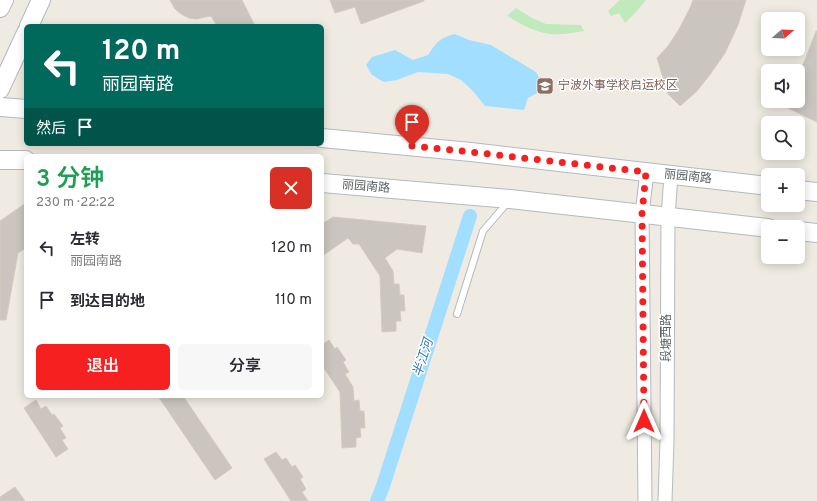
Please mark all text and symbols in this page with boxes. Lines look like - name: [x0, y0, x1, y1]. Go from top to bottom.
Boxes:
- north arrow: [761, 12, 805, 56]
- map controls: [761, 12, 805, 264]
- text: 120 m: [102, 34, 180, 70]
- icon: left: [36, 40, 88, 92]
- button: sound: [761, 64, 805, 108]
- text: 丽园南路: [102, 74, 174, 97]
- school or university icon: 宁波外事学校启运校区: [535, 76, 555, 96]
- place label: 宁波外事学校启运校区: [558, 78, 678, 94]
- pin: [395, 105, 429, 146]
- icon: arrive: [401, 111, 423, 133]
- icon: arrive: [74, 116, 96, 138]
- button: search: [761, 116, 805, 160]
- text: 然后: [36, 120, 66, 139]
- text: 3 分钟: [36, 165, 104, 195]
- button: close: [270, 167, 312, 209]
- street label: 丽园南路: [663, 167, 713, 187]
- button: +: [761, 168, 805, 212]
- street label: 丽园南路: [341, 177, 391, 197]
- text: 230 m · 22:22: [36, 195, 115, 211]
- button: −: [761, 220, 805, 264]
- text: 左转: [70, 231, 100, 250]
- icon: left: [36, 237, 58, 259]
- text: 120 m: [271, 239, 312, 258]
- text: 丽园南路: [70, 254, 122, 270]
- icon: arrive: [36, 289, 58, 311]
- text: 110 m: [275, 291, 312, 310]
- text: 到达目的地: [70, 293, 145, 312]
- street label: 段塘西路: [659, 314, 675, 362]
- water label: 半江河: [410, 334, 439, 379]
- button: 退出: [36, 344, 170, 390]
- button: 分享: [178, 344, 312, 390]
- position arrow: [623, 400, 665, 442]

